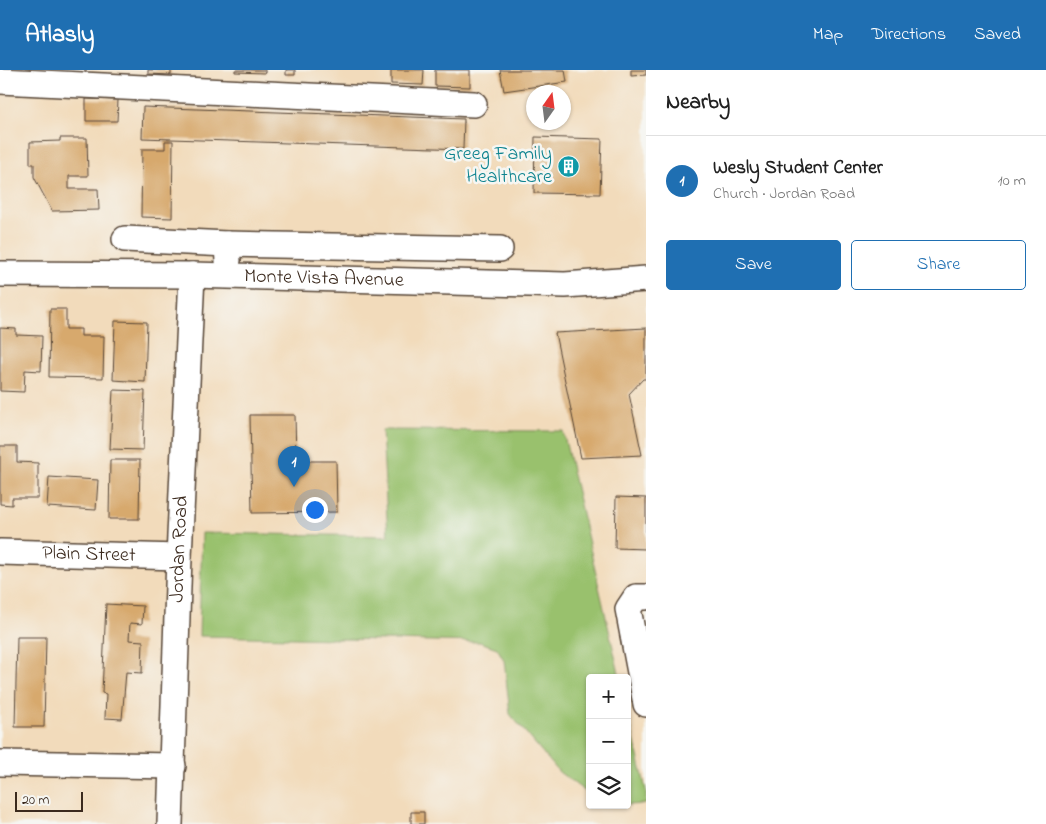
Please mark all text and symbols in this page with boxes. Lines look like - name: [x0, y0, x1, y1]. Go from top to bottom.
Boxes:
- text: Atlasly: [25, 18, 94, 53]
- text: Map: [813, 22, 843, 48]
- text: Directions: [871, 22, 946, 48]
- text: Saved: [974, 22, 1021, 48]
- north arrow: [526, 85, 571, 130]
- text: Nearby: [666, 88, 730, 118]
- place label: Greeg Family Healthcare: [444, 140, 552, 192]
- building icon: Greeg Family Healthcare: [556, 154, 580, 178]
- text: Wesly Student Center: [713, 155, 883, 182]
- text: 1: [679, 169, 685, 193]
- text: 10 m: [998, 169, 1026, 193]
- text: Church · Jordan Road: [713, 182, 855, 206]
- button: Save: [666, 240, 841, 290]
- button: Share: [851, 240, 1026, 290]
- street label: Monte Vista Avenue: [244, 262, 404, 295]
- pin: 1: [278, 446, 310, 487]
- street label: Jordan Road: [163, 495, 196, 603]
- your location: [302, 497, 328, 523]
- street label: Plain Street: [42, 539, 136, 570]
- map controls: [586, 674, 631, 809]
- button: +: [586, 674, 631, 719]
- button: −: [586, 719, 631, 764]
- button: layers: [586, 764, 631, 809]
- scale bar: [15, 789, 82, 812]
- text: 20 m: [22, 790, 49, 811]

